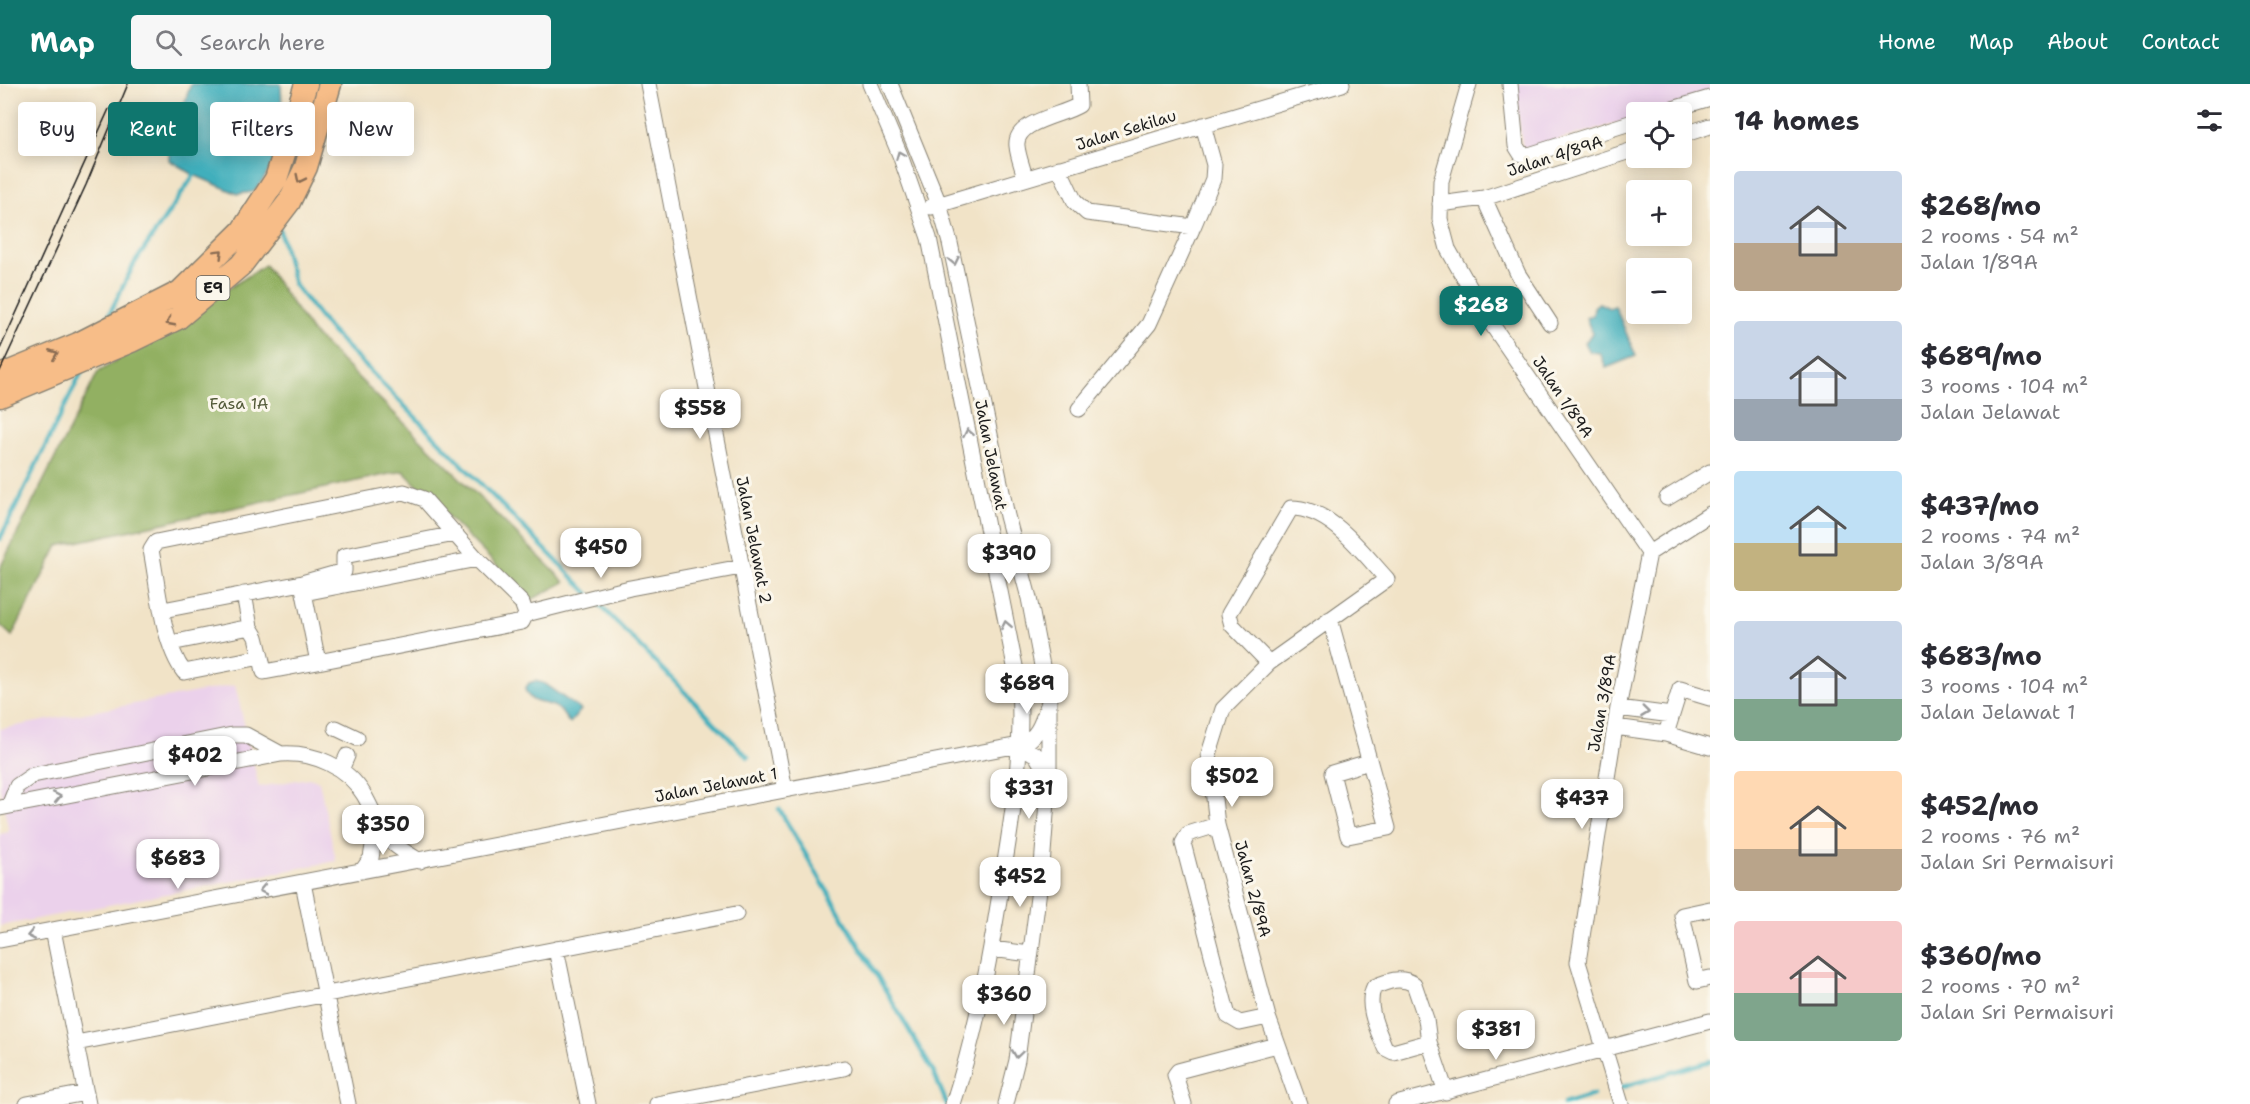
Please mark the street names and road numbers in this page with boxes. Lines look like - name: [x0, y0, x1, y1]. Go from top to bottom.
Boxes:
- street label: Jalan Sekilau: [1073, 105, 1179, 155]
- street label: Jalan 4/89A: [1505, 131, 1605, 181]
- road number: E9: [196, 276, 230, 300]
- street label: Jalan 1/89A: [1528, 352, 1598, 442]
- street label: Jalan Jelawat: [970, 398, 1012, 512]
- street label: Jalan Jelawat 2: [731, 475, 777, 605]
- street label: Jalan 3/89A: [1583, 652, 1621, 754]
- street label: Jalan Jelawat 1: [653, 763, 779, 807]
- street label: Jalan 2/89A: [1230, 838, 1276, 940]

